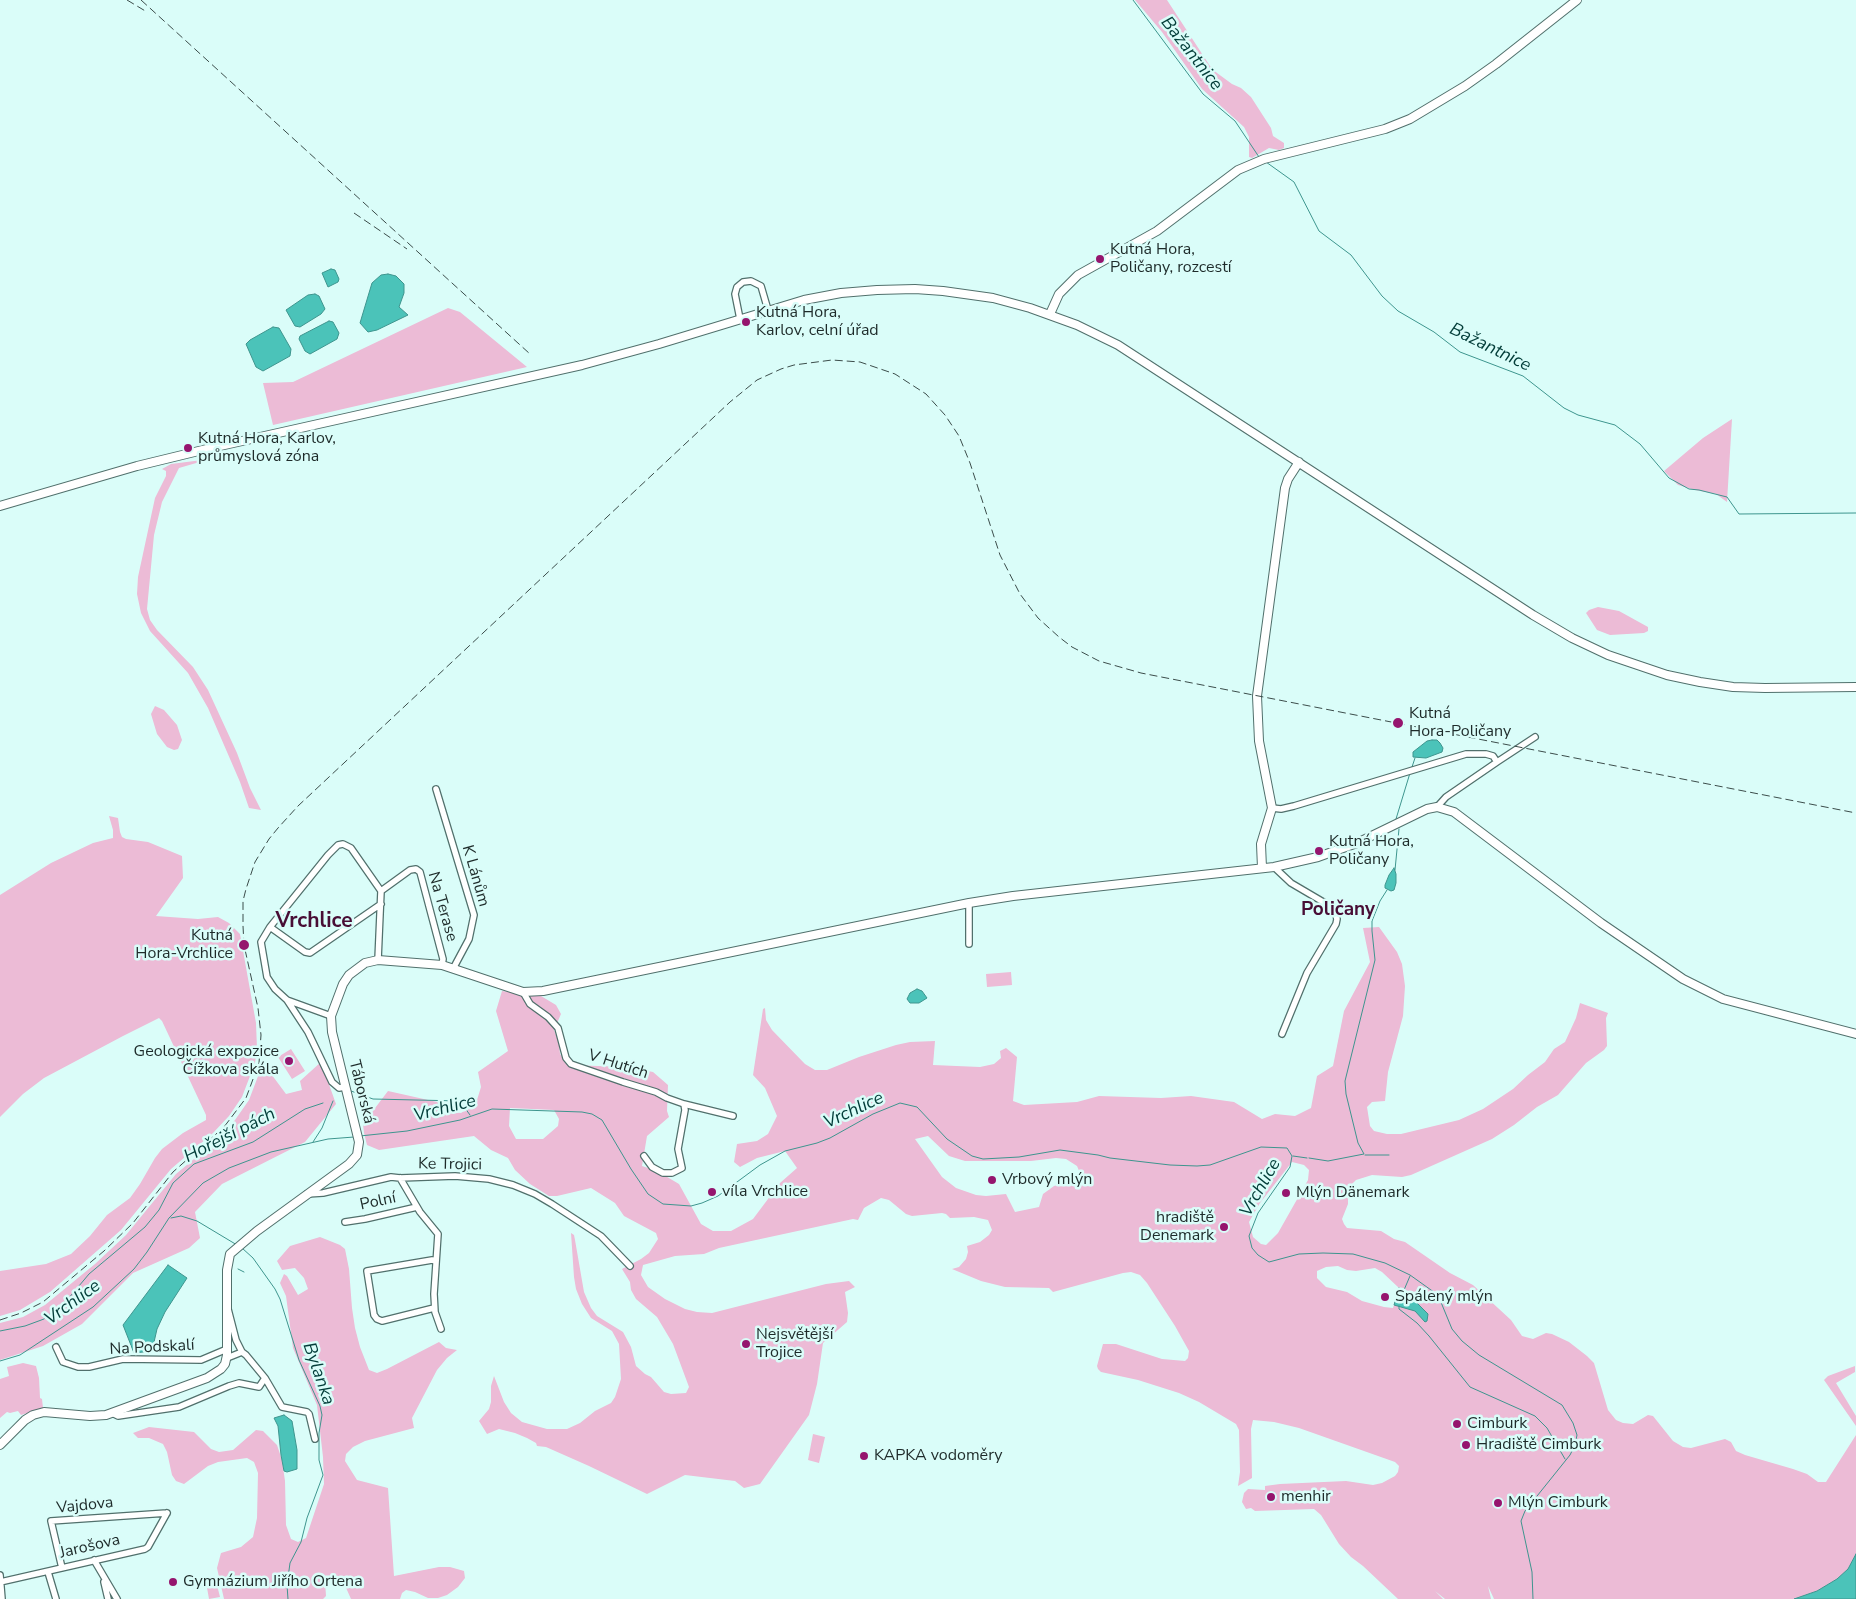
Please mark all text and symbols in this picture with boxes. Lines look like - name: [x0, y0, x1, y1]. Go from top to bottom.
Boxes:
- water label: Bažantnice: [1155, 13, 1227, 95]
- place label: Kutná Hora, Poličany, rozcestí: [1110, 240, 1231, 278]
- marker: Kutná Hora, Poličany, rozcestí: [1094, 253, 1106, 265]
- place label: Kutná Hora, Karlov, celní úřad: [756, 303, 879, 341]
- marker: Kutná Hora, Karlov, celní úřad: [740, 316, 752, 328]
- water label: Bažantnice: [1446, 319, 1534, 377]
- place label: Kutná Hora, Karlov, průmyslová zóna: [198, 429, 336, 467]
- marker: Kutná Hora, Karlov, průmyslová zóna: [182, 442, 194, 454]
- place label: Kutná Hora-Poličany: [1409, 704, 1511, 742]
- marker: Kutná Hora-Poličany: [1391, 716, 1405, 730]
- place label: Kutná Hora, Poličany: [1329, 832, 1414, 870]
- street label: K Lánům: [457, 843, 493, 909]
- marker: Kutná Hora, Poličany: [1313, 845, 1325, 857]
- street label: Na Terase: [423, 870, 461, 944]
- district label: Poličany: [1301, 899, 1375, 921]
- district label: Vrchlice: [275, 909, 353, 935]
- place label: Kutná Hora-Vrchlice: [135, 926, 233, 964]
- marker: Kutná Hora-Vrchlice: [237, 938, 251, 952]
- place label: Geologická expozice Čížkova skála: [134, 1042, 279, 1080]
- street label: V Hutích: [586, 1046, 650, 1084]
- marker: Geologická expozice Čížkova skála: [283, 1055, 295, 1067]
- street label: Táborská: [344, 1058, 378, 1126]
- water label: Vrchlice: [821, 1088, 887, 1134]
- water label: Vrchlice: [412, 1091, 478, 1127]
- water label: Hořejší pách: [181, 1104, 279, 1168]
- street label: Ke Trojici: [418, 1155, 482, 1175]
- water label: Vrchlice: [1236, 1155, 1286, 1221]
- place label: Vrbový mlýn: [1002, 1170, 1092, 1190]
- marker: Vrbový mlýn: [986, 1174, 998, 1186]
- place label: víla Vrchlice: [722, 1182, 808, 1202]
- place label: Mlýn Dänemark: [1296, 1183, 1410, 1203]
- marker: víla Vrchlice: [706, 1186, 718, 1198]
- marker: Mlýn Dänemark: [1280, 1187, 1292, 1199]
- street label: Polní: [358, 1189, 398, 1215]
- place label: hradiště Denemark: [1140, 1208, 1214, 1246]
- marker: hradiště Denemark: [1218, 1221, 1230, 1233]
- water label: Vrchlice: [41, 1276, 105, 1330]
- place label: Spálený mlýn: [1395, 1287, 1493, 1307]
- marker: Spálený mlýn: [1379, 1291, 1391, 1303]
- place label: Nejsvětější Trojice: [756, 1325, 834, 1363]
- street label: Na Podskalí: [109, 1336, 195, 1360]
- marker: Nejsvětější Trojice: [740, 1338, 752, 1350]
- water label: Bylanka: [297, 1340, 339, 1408]
- place label: Cimburk: [1467, 1414, 1527, 1434]
- marker: Cimburk: [1451, 1418, 1463, 1430]
- place label: Hradiště Cimburk: [1476, 1435, 1601, 1455]
- marker: Hradiště Cimburk: [1460, 1439, 1472, 1451]
- place label: KAPKA vodoměry: [874, 1446, 1003, 1466]
- marker: KAPKA vodoměry: [858, 1450, 870, 1462]
- place label: menhir: [1281, 1487, 1331, 1507]
- marker: menhir: [1265, 1491, 1277, 1503]
- street label: Vajdova: [56, 1493, 114, 1519]
- place label: Mlýn Cimburk: [1508, 1493, 1608, 1513]
- marker: Mlýn Cimburk: [1492, 1497, 1504, 1509]
- street label: Jarošova: [58, 1531, 122, 1563]
- place label: Gymnázium Jiřího Ortena: [183, 1572, 363, 1592]
- marker: Gymnázium Jiřího Ortena: [167, 1576, 179, 1588]

